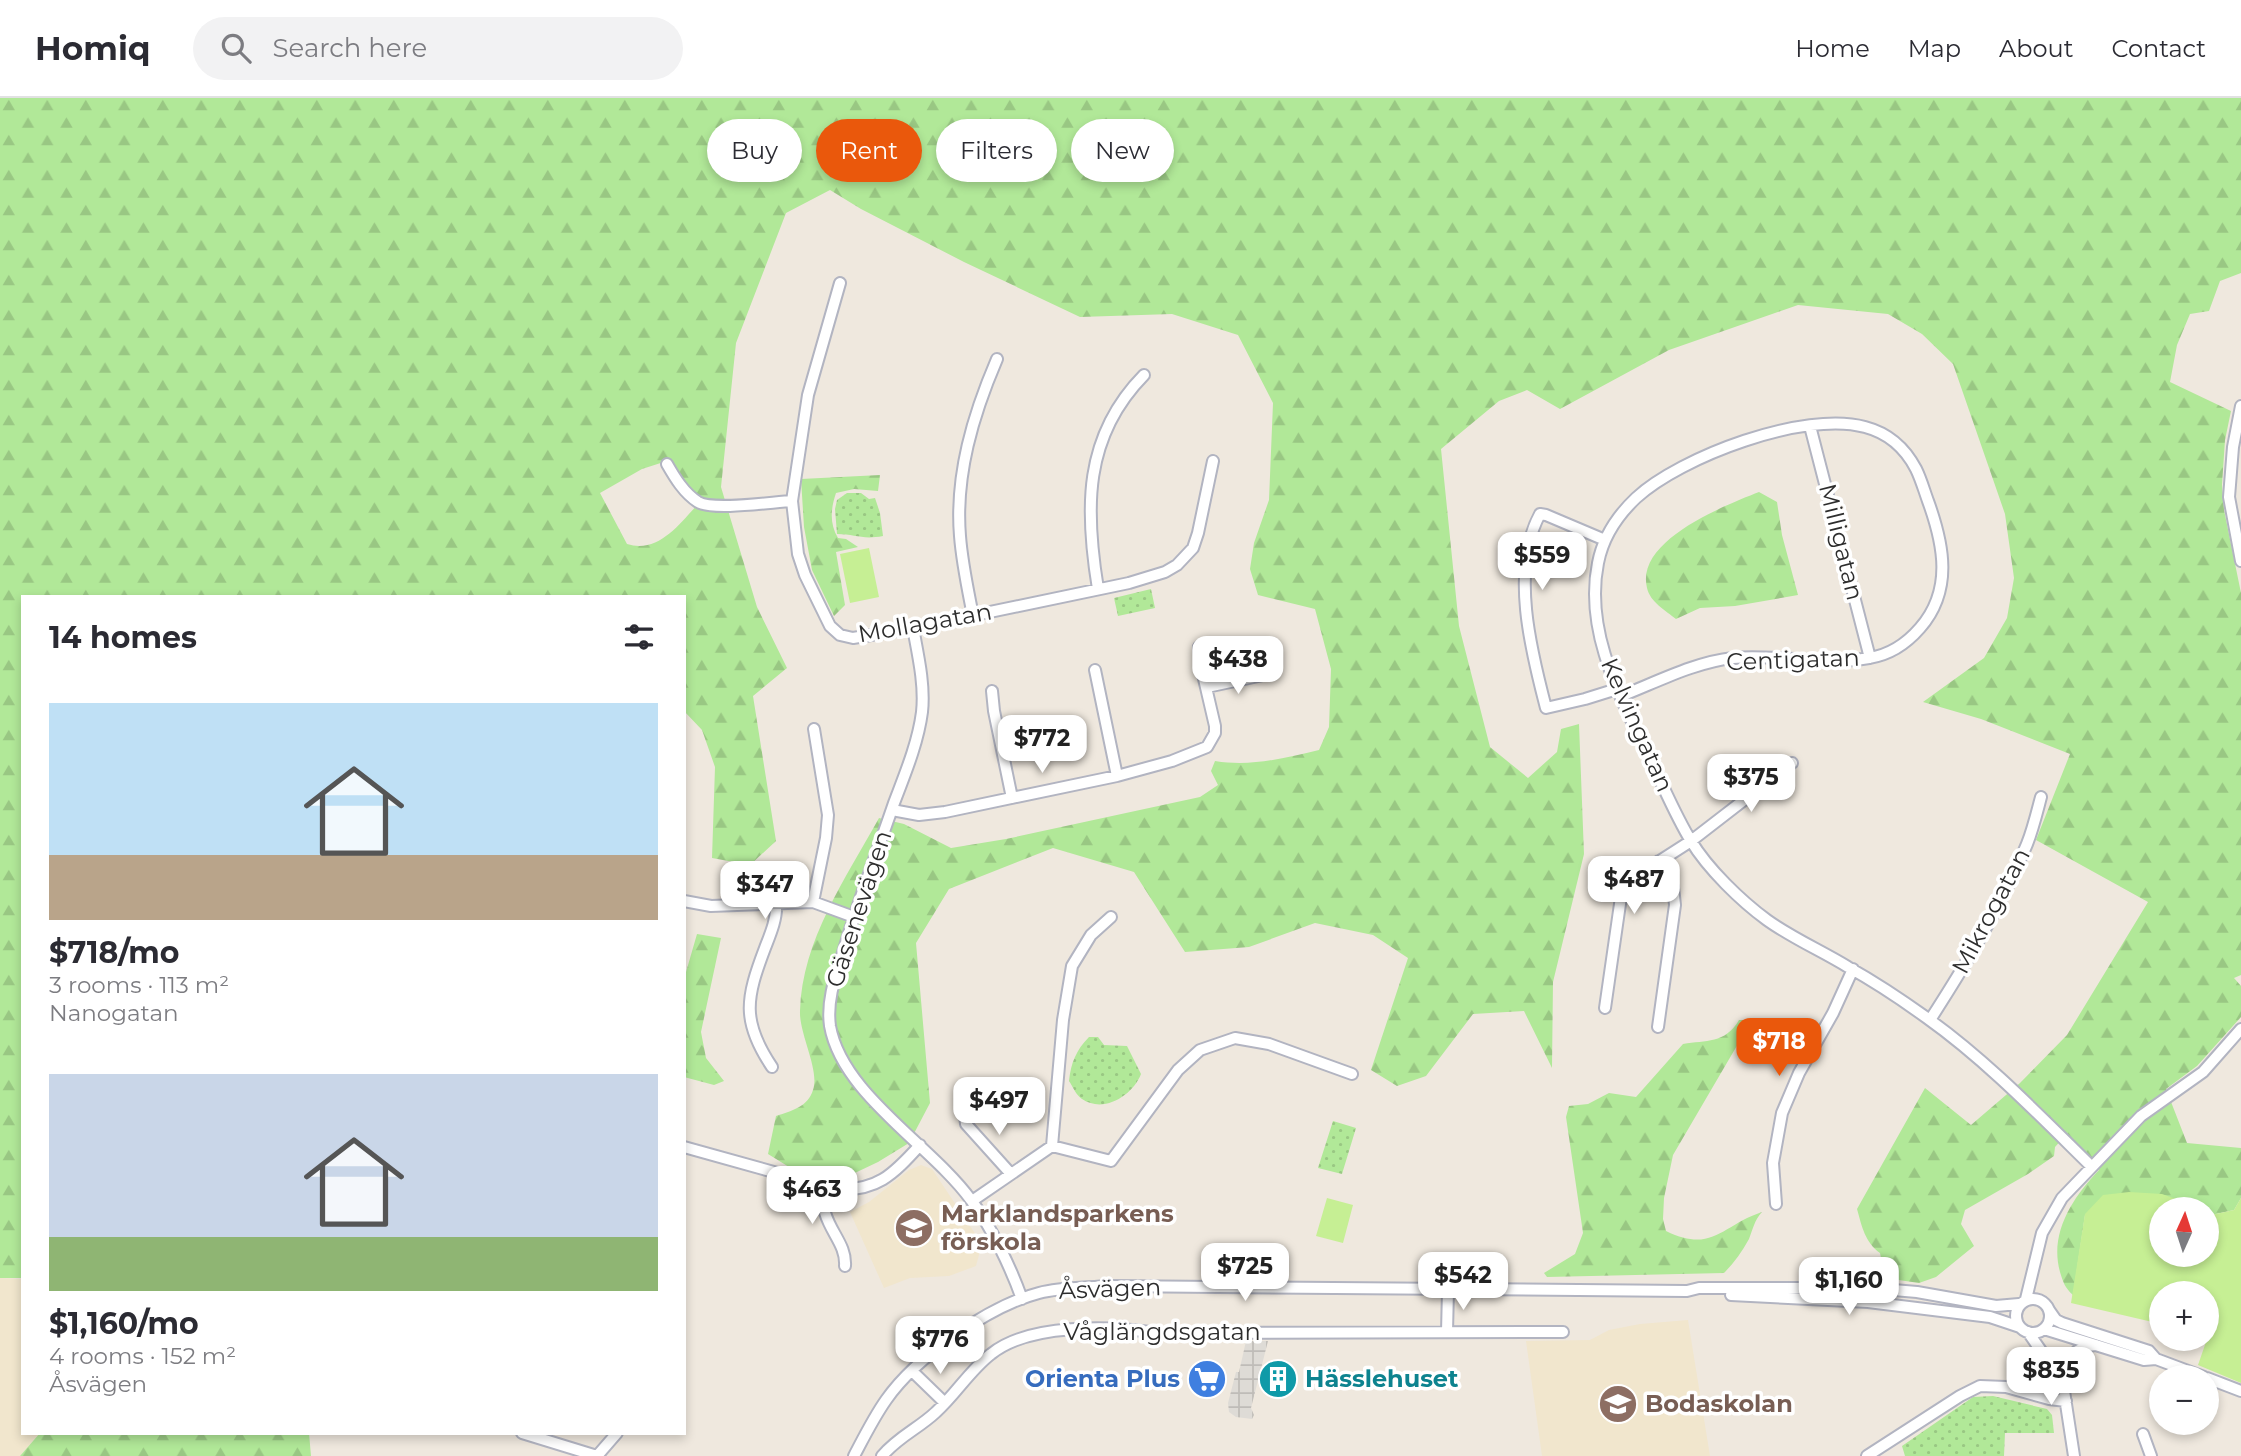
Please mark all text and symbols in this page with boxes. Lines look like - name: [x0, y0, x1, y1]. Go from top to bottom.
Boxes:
- search box: [193, 17, 683, 80]
- text: Homiq: [35, 28, 151, 68]
- icon: search: [217, 29, 255, 67]
- text: Search here: [273, 32, 427, 64]
- text: Home: [1795, 34, 1870, 63]
- text: Map: [1908, 34, 1961, 63]
- text: About: [1999, 34, 2073, 63]
- text: Contact: [2111, 34, 2206, 63]
- chip: Buy: [707, 119, 802, 182]
- chip: Rent: [816, 119, 922, 182]
- chip: Filters: [936, 119, 1057, 182]
- chip: New: [1071, 119, 1174, 182]
- street label: Milligatan: [1813, 481, 1870, 603]
- pin: $559: [1501, 532, 1583, 592]
- text: $559: [1514, 541, 1570, 569]
- street label: Mollagatan: [856, 596, 994, 649]
- icon: filters: [620, 618, 658, 656]
- text: 14 homes: [49, 619, 197, 656]
- pin: $438: [1197, 636, 1279, 696]
- street label: Centigatan: [1726, 643, 1860, 676]
- text: $438: [1208, 645, 1268, 673]
- street label: Kelvingatan: [1595, 653, 1680, 796]
- pin: $772: [1001, 716, 1083, 775]
- text: $772: [1014, 724, 1070, 752]
- icon: home: [291, 748, 417, 874]
- pin: $375: [1710, 754, 1792, 814]
- text: $375: [1723, 763, 1779, 791]
- street label: Gäsenevägen: [820, 827, 898, 991]
- street label: Mikrogatan: [1945, 843, 2036, 979]
- pin: $487: [1593, 856, 1675, 916]
- pin: $347: [724, 862, 806, 921]
- text: $487: [1604, 865, 1664, 893]
- text: $347: [736, 870, 794, 898]
- text: $718/mo: [49, 934, 179, 971]
- text: 3 rooms · 113 m²: [49, 971, 229, 999]
- text: Nanogatan: [49, 999, 179, 1027]
- pin: $718: [1738, 1018, 1820, 1078]
- text: $718: [1752, 1027, 1806, 1055]
- pin: $497: [958, 1077, 1040, 1137]
- text: $497: [969, 1086, 1029, 1114]
- icon: home: [291, 1119, 417, 1245]
- pin: $463: [771, 1166, 853, 1226]
- text: $463: [782, 1175, 842, 1203]
- north arrow: [2149, 1197, 2219, 1267]
- map controls: [2149, 1197, 2219, 1435]
- place label: Marklandsparkens förskola: [941, 1199, 1174, 1256]
- school or university icon: Marklandsparkens förskola: [893, 1207, 935, 1249]
- pin: $725: [1204, 1244, 1286, 1303]
- text: $725: [1217, 1252, 1273, 1280]
- pin: $542: [1422, 1252, 1504, 1312]
- pin: $1,160: [1792, 1258, 1906, 1317]
- text: $542: [1434, 1261, 1492, 1289]
- text: $1,160: [1815, 1266, 1883, 1294]
- street label: Åsvägen: [1058, 1272, 1162, 1305]
- button: +: [2149, 1281, 2219, 1351]
- text: $1,160/mo: [49, 1305, 199, 1342]
- pin: $776: [899, 1316, 981, 1376]
- street label: Våglängdsgatan: [1063, 1317, 1261, 1346]
- text: $776: [911, 1325, 969, 1353]
- text: 4 rooms · 152 m²: [49, 1342, 236, 1370]
- pin: $835: [2010, 1348, 2092, 1407]
- text: $835: [2023, 1356, 2079, 1384]
- supermarket icon: Orienta Plus: [1186, 1358, 1228, 1400]
- building icon: Hässlehuset: [1257, 1358, 1299, 1400]
- place label: Orienta Plus: [1025, 1364, 1180, 1393]
- place label: Hässlehuset: [1305, 1364, 1459, 1393]
- button: −: [2149, 1365, 2219, 1435]
- text: Åsvägen: [49, 1370, 147, 1398]
- school or university icon: Bodaskolan: [1597, 1383, 1639, 1425]
- place label: Bodaskolan: [1645, 1389, 1793, 1418]

